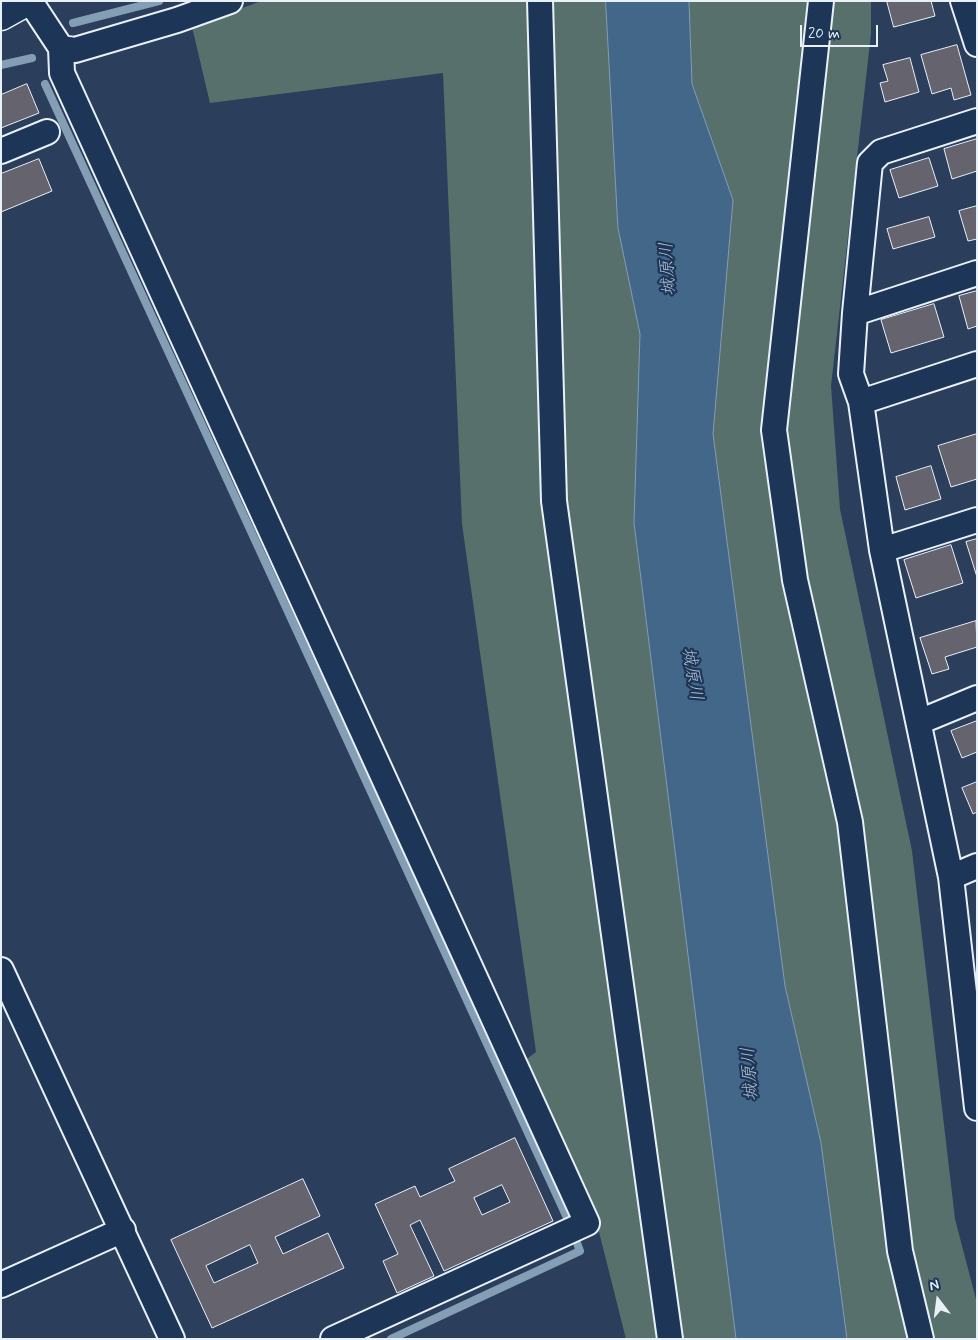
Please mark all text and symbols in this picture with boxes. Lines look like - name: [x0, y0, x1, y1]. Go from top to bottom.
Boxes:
- scale bar: [803, 15, 880, 47]
- text: 20 m: [808, 24, 840, 44]
- water label: 城原川: [657, 241, 681, 297]
- water label: 城原川: [676, 646, 706, 702]
- water label: 城原川: [738, 1046, 764, 1102]
- north arrow: [913, 1275, 963, 1325]
- text: N: [927, 1276, 941, 1295]

